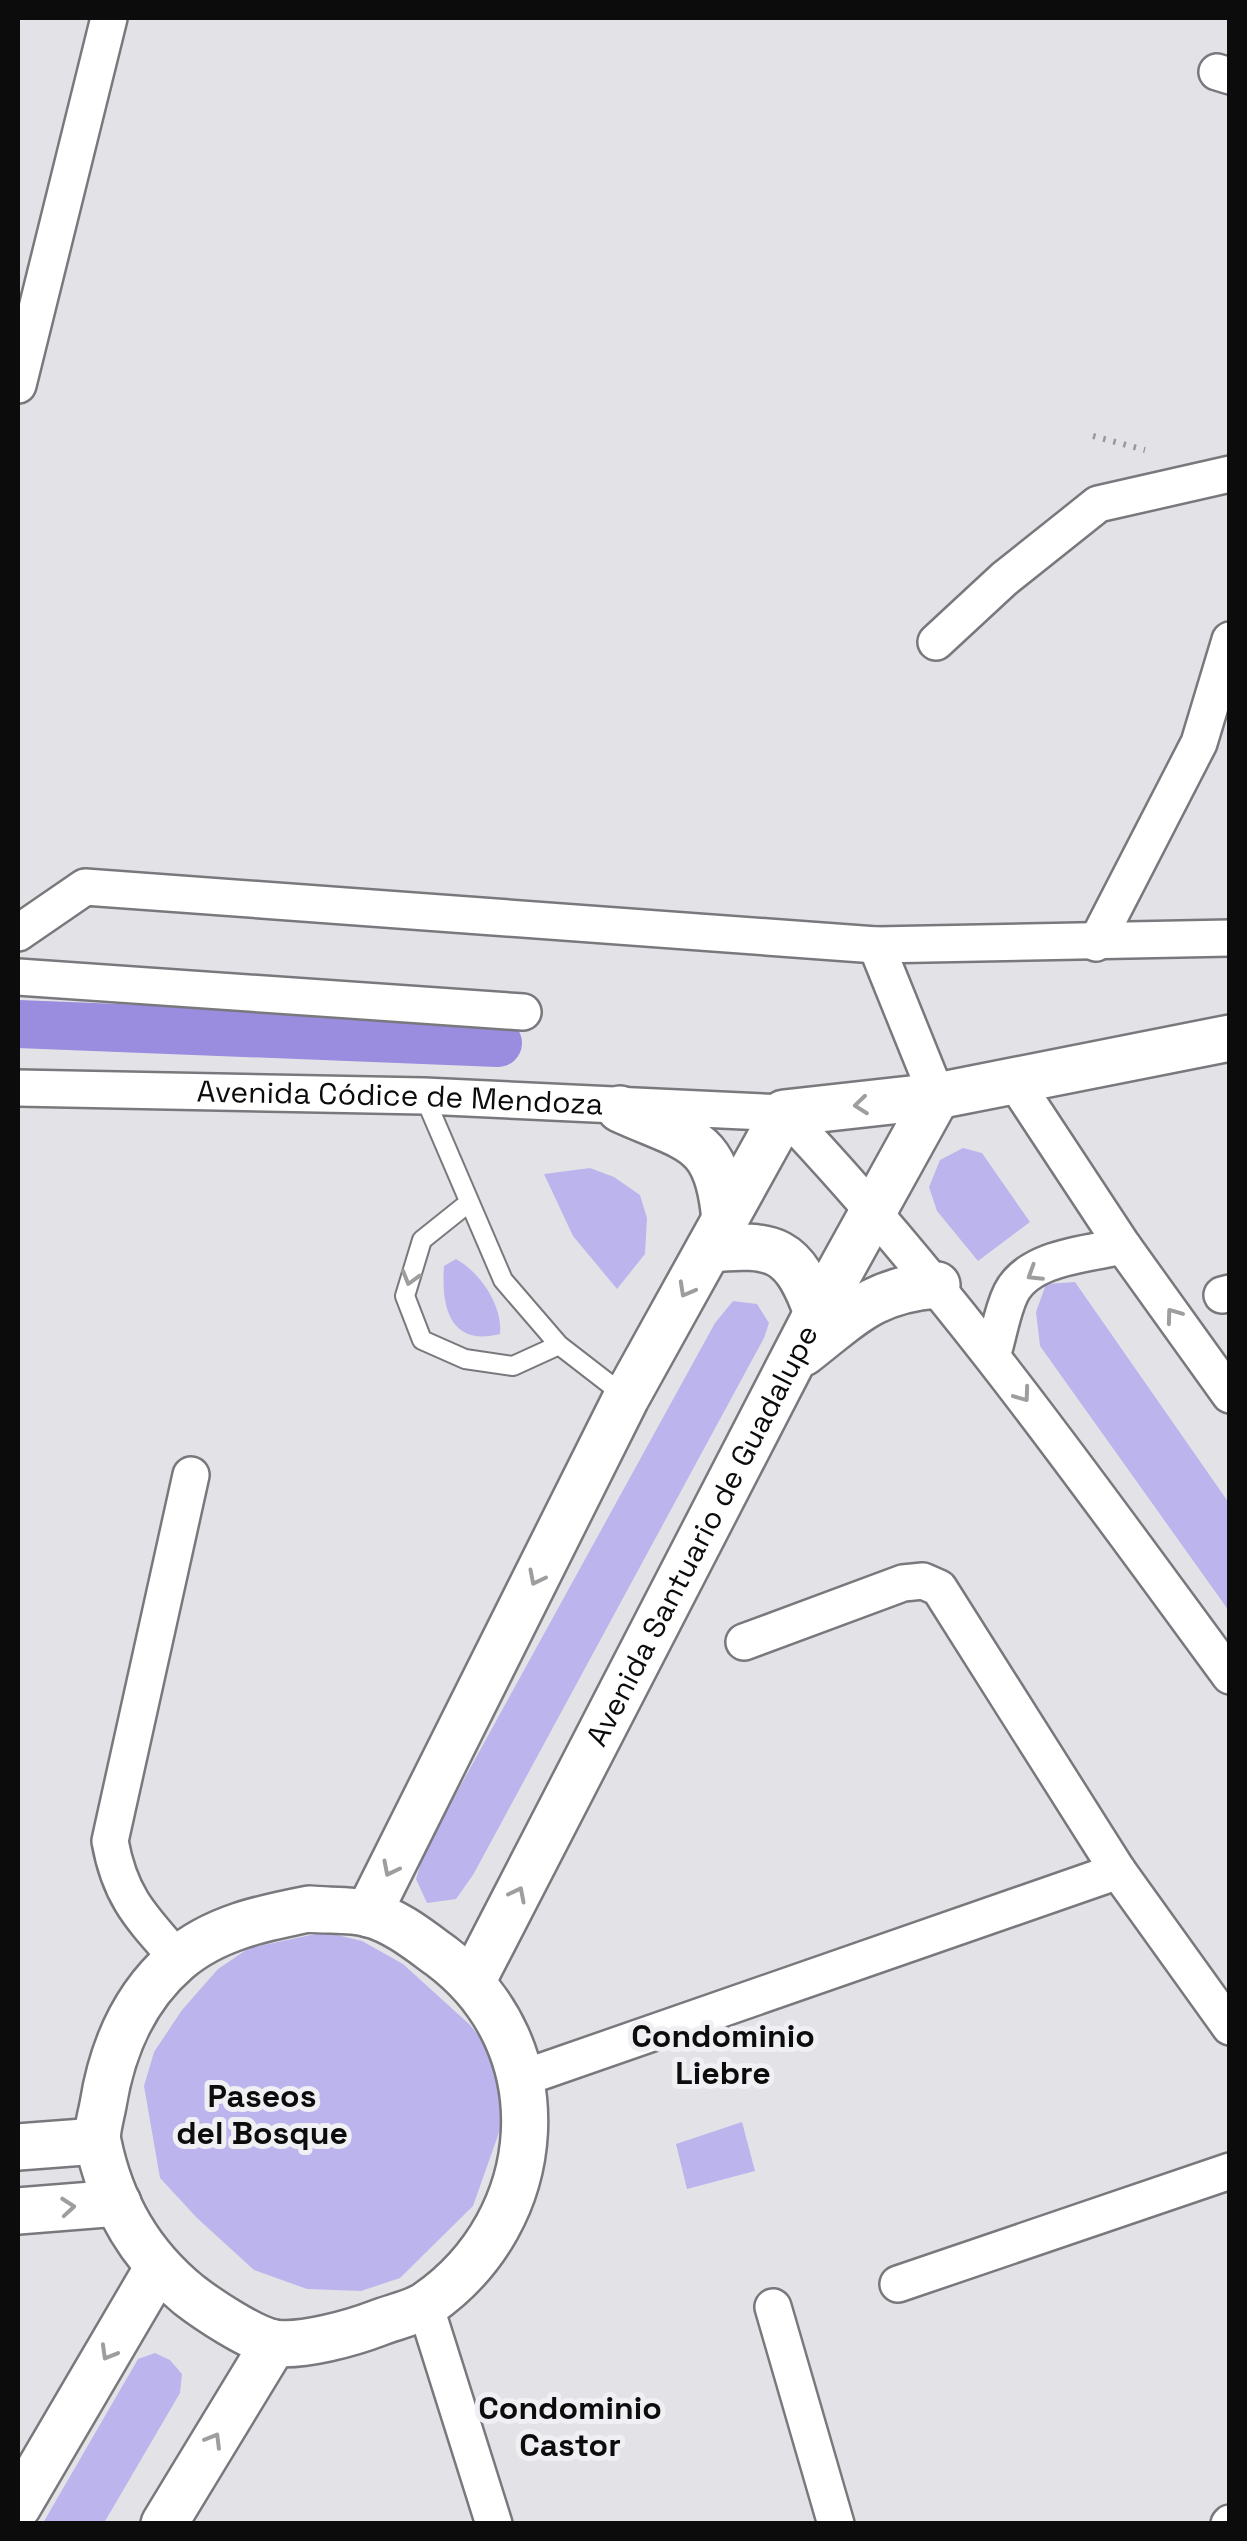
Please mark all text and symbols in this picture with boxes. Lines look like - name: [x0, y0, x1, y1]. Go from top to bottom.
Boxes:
- street label: Avenida Códice de Mendoza: [196, 1072, 604, 1123]
- one-way arrow: [852, 1094, 868, 1115]
- one-way arrow: [1027, 1261, 1045, 1280]
- one-way arrow: [401, 1269, 422, 1286]
- one-way arrow: [678, 1280, 698, 1298]
- one-way arrow: [1166, 1308, 1185, 1327]
- street label: Avenida Santuario de Guadalupe: [577, 1318, 827, 1753]
- one-way arrow: [1011, 1383, 1029, 1402]
- one-way arrow: [529, 1568, 548, 1586]
- one-way arrow: [382, 1859, 402, 1877]
- one-way arrow: [506, 1886, 525, 1904]
- district label: Condominio Liebre: [631, 2016, 815, 2093]
- district label: Paseos del Bosque: [176, 2076, 348, 2153]
- one-way arrow: [60, 2197, 76, 2219]
- one-way arrow: [100, 2342, 120, 2360]
- district label: Condominio Castor: [478, 2388, 662, 2465]
- one-way arrow: [202, 2433, 221, 2451]

